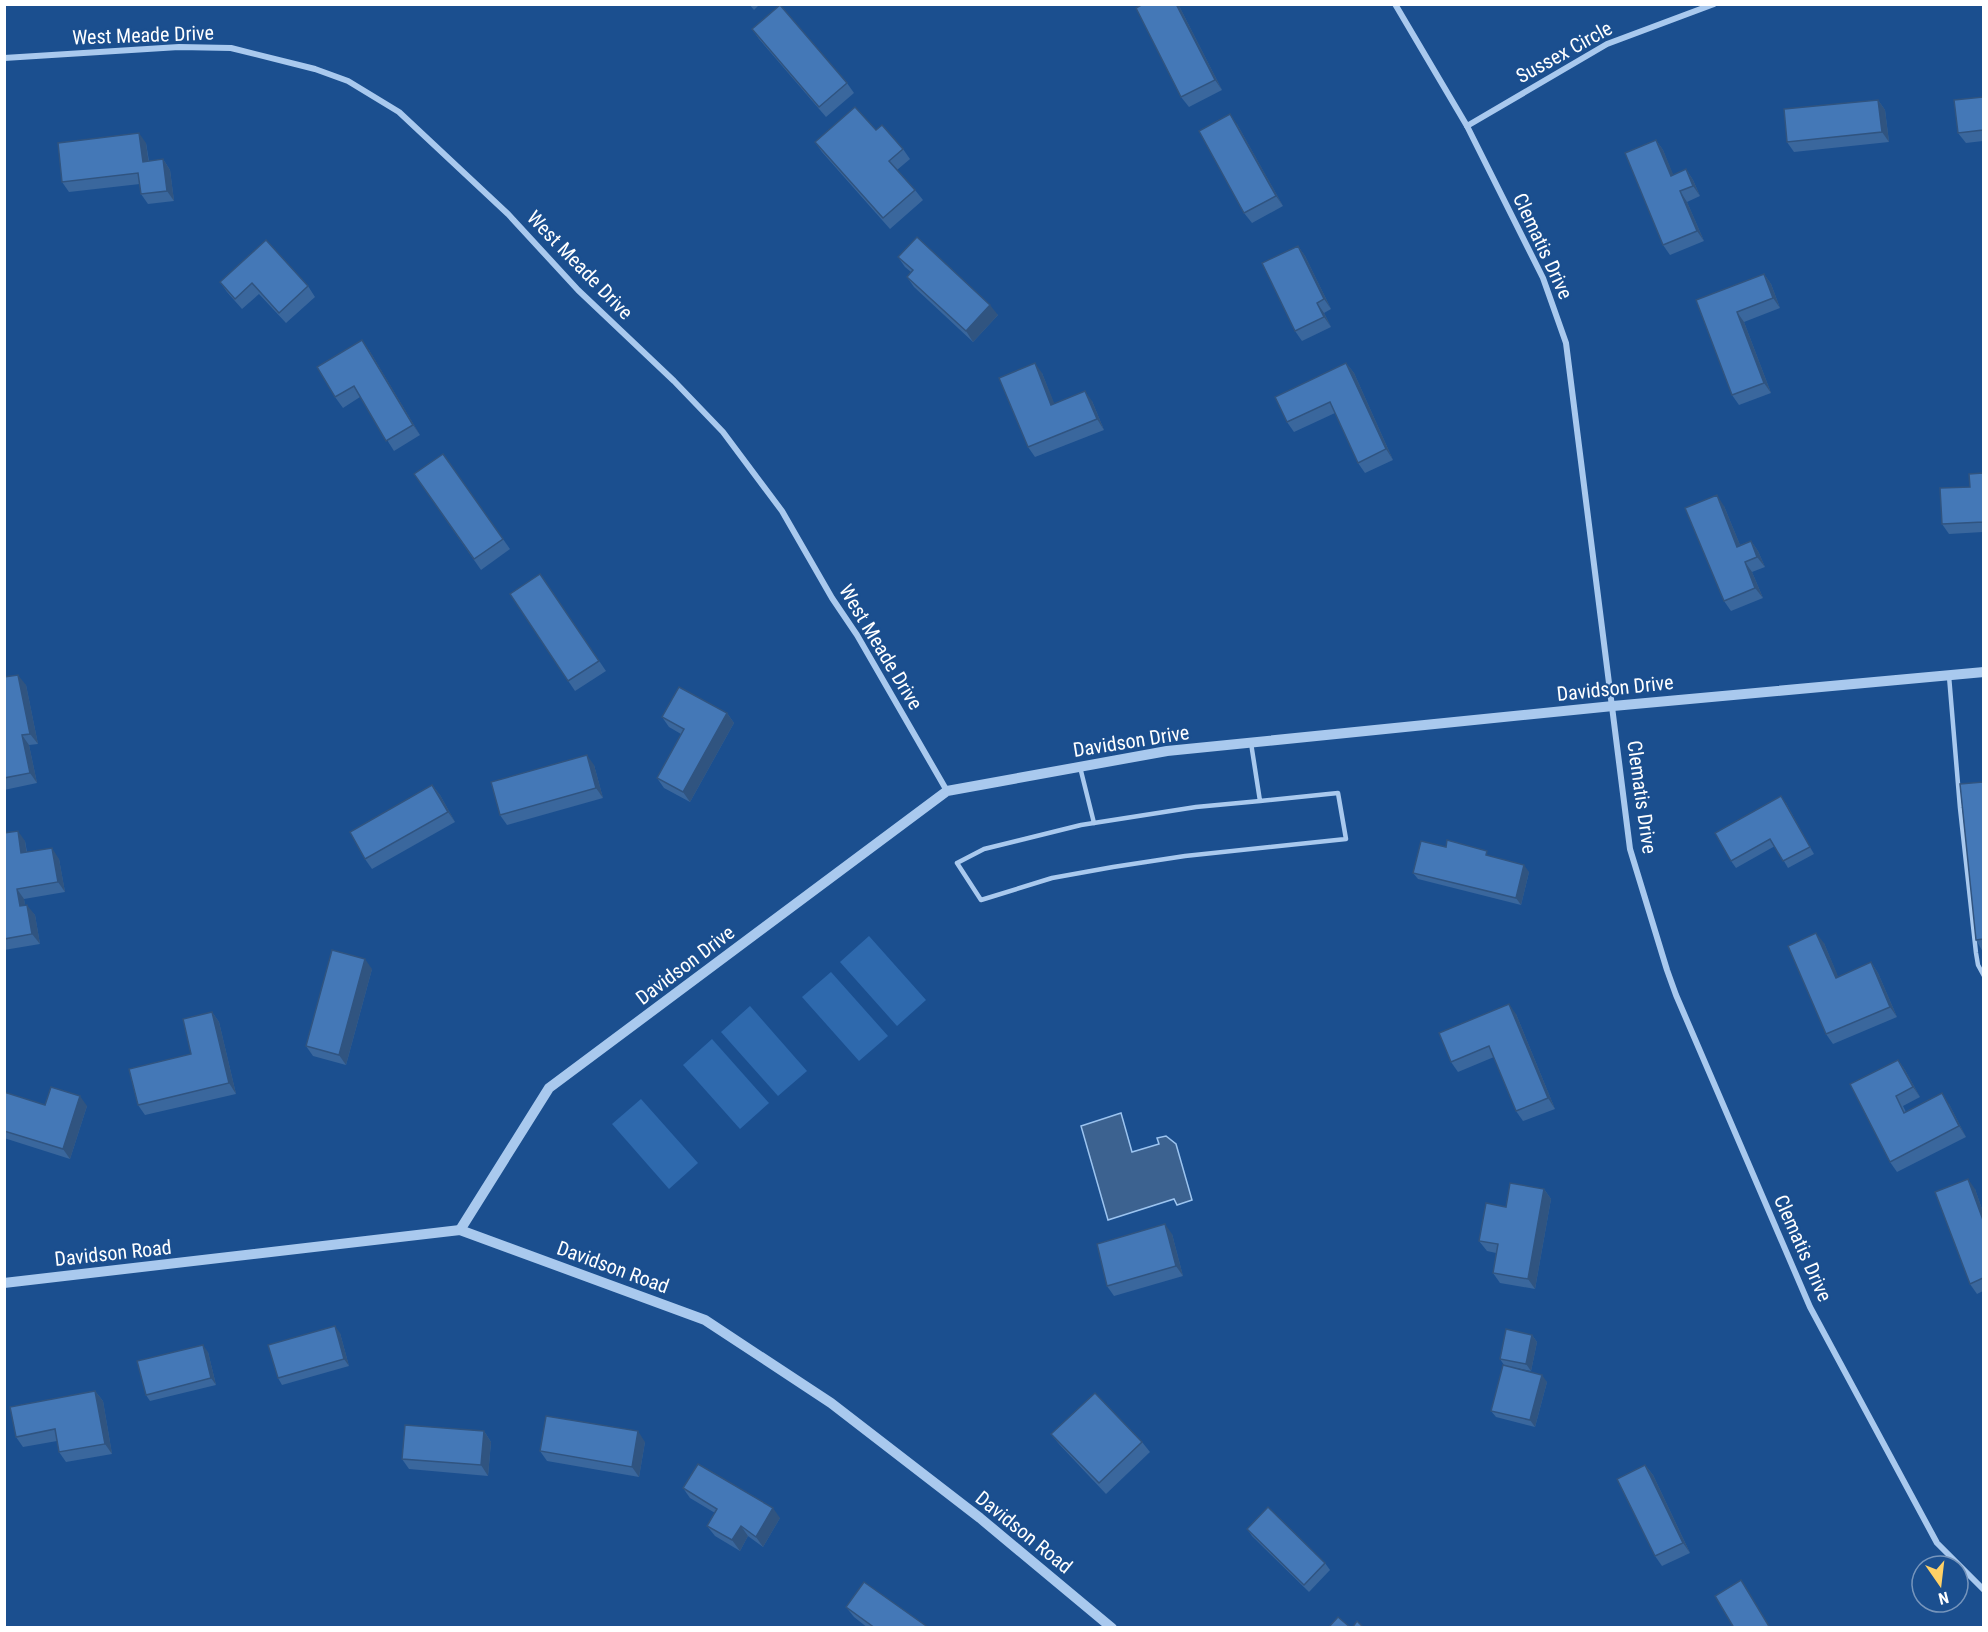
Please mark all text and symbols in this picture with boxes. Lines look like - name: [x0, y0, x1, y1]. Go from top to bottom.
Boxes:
- street label: Sussex Circle: [1512, 16, 1616, 88]
- street label: West Meade Drive: [72, 21, 214, 49]
- street label: Clematis Drive: [1508, 189, 1578, 303]
- street label: West Meade Drive: [522, 206, 638, 324]
- street label: West Meade Drive: [834, 580, 928, 714]
- street label: Davidson Drive: [1555, 670, 1675, 706]
- street label: Davidson Drive: [1071, 720, 1191, 762]
- street label: Clematis Drive: [1622, 739, 1662, 855]
- street label: Davidson Drive: [631, 920, 739, 1010]
- street label: Clematis Drive: [1769, 1191, 1837, 1305]
- street label: Davidson Road: [53, 1235, 173, 1271]
- street label: Davidson Road: [554, 1236, 672, 1298]
- street label: Davidson Road: [971, 1486, 1077, 1578]
- north arrow: [1910, 1554, 1970, 1614]
- text: N: [1936, 1588, 1951, 1608]

